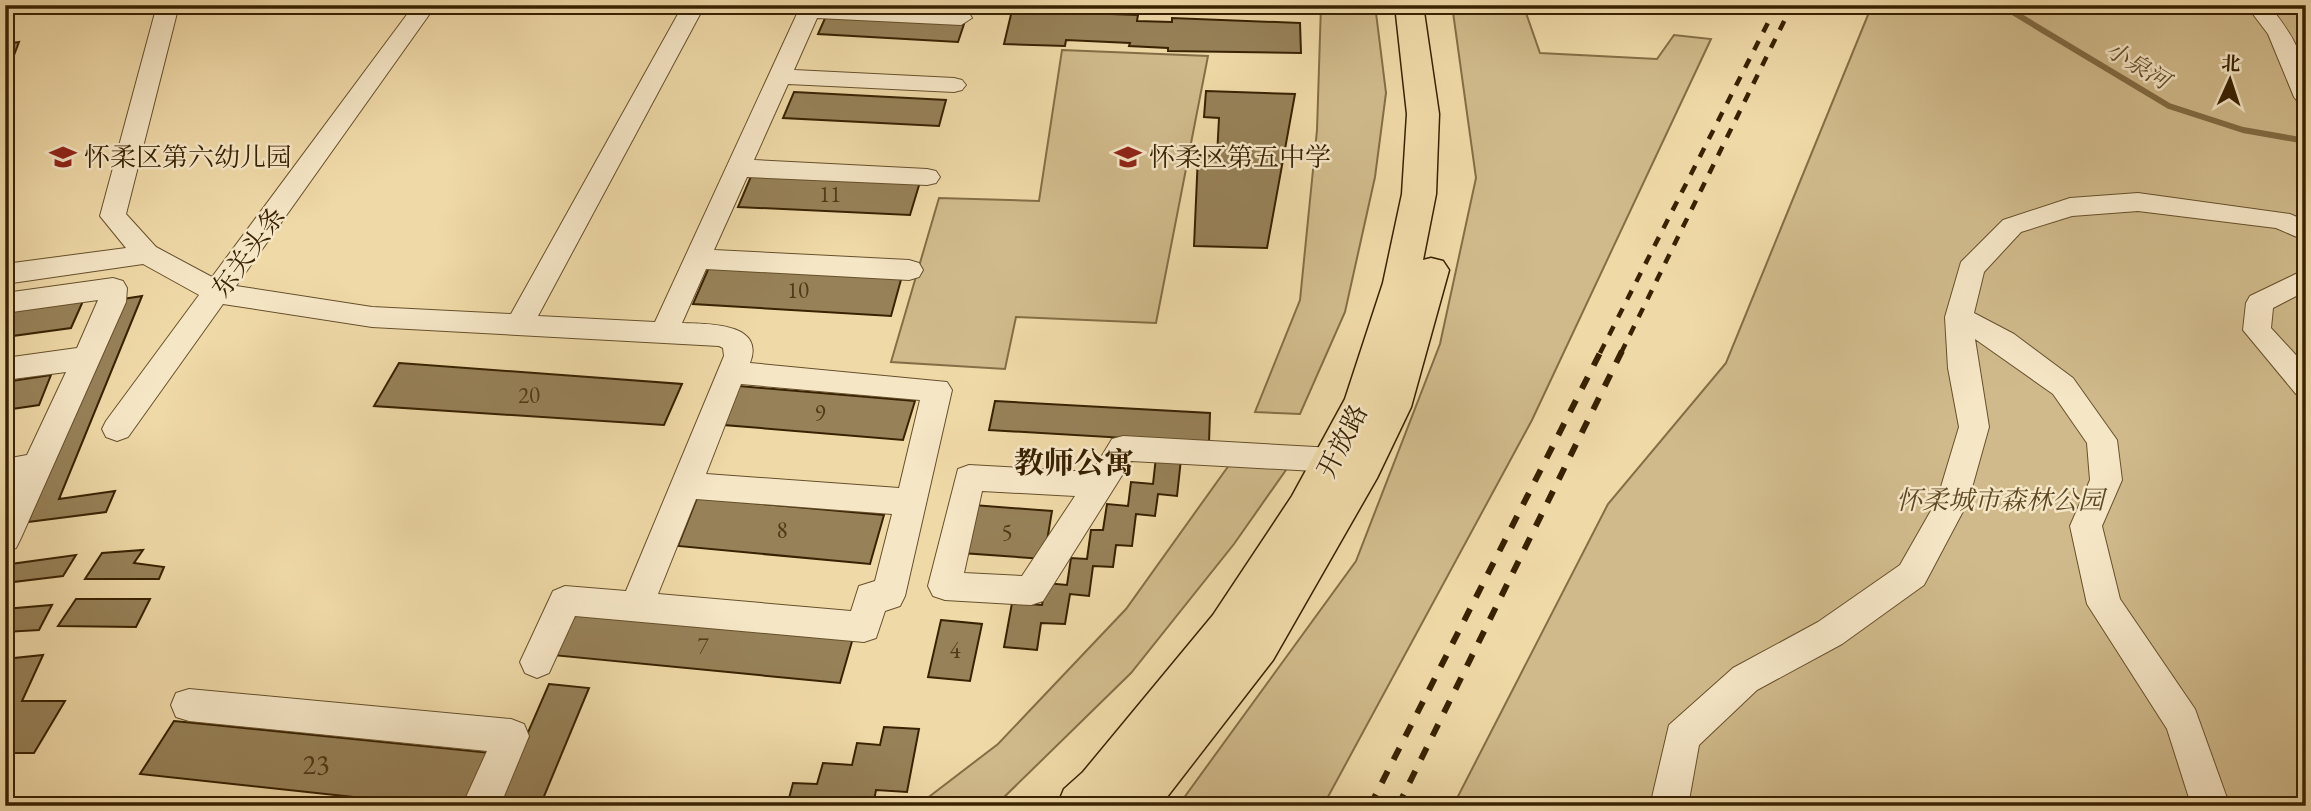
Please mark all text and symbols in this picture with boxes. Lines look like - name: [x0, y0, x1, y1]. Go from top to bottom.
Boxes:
- water label: 小泉河: [2101, 34, 2179, 98]
- north arrow: [2196, 46, 2266, 116]
- text: 北: [2221, 51, 2241, 77]
- place label: 怀柔区第六幼儿园: [84, 140, 292, 174]
- place label: 怀柔区第五中学: [1149, 140, 1331, 174]
- school or university icon: 怀柔区第六幼儿园: [48, 142, 78, 172]
- school or university icon: 怀柔区第五中学: [1113, 142, 1143, 172]
- house number: 11: [819, 179, 841, 209]
- street label: 东关头条: [204, 200, 292, 304]
- house number: 10: [787, 275, 809, 305]
- house number: 20: [518, 380, 540, 410]
- house number: 9: [814, 398, 826, 428]
- street label: 开放路: [1309, 399, 1375, 483]
- district label: 教师公寓: [1014, 443, 1134, 482]
- park label: 怀柔城市森林公园: [1896, 483, 2108, 517]
- house number: 8: [776, 515, 788, 545]
- house number: 5: [1001, 517, 1013, 547]
- house number: 7: [697, 631, 709, 661]
- house number: 4: [949, 635, 961, 665]
- house number: 23: [303, 746, 329, 782]

